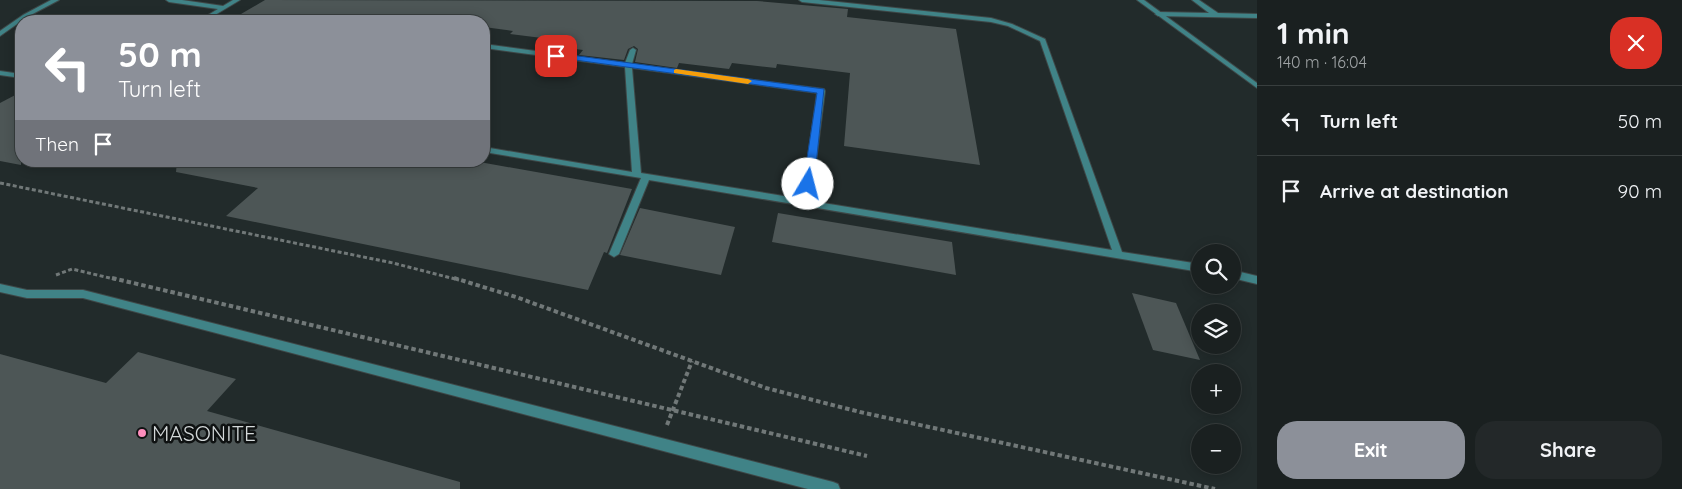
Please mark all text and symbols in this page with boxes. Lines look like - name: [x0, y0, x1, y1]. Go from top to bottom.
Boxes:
- text: 1 min: [1277, 14, 1350, 52]
- button: close: [1610, 17, 1662, 69]
- text: 50 m: [118, 32, 202, 76]
- icon: left: [35, 35, 100, 100]
- pin: [535, 35, 577, 77]
- icon: arrive: [542, 42, 570, 70]
- text: 140 m · 16:04: [1277, 52, 1367, 72]
- text: Turn left: [118, 75, 201, 103]
- icon: left: [1277, 107, 1305, 135]
- text: Turn left: [1320, 109, 1398, 133]
- text: 50 m: [1618, 109, 1662, 133]
- icon: arrive: [89, 130, 117, 158]
- text: Then: [35, 132, 79, 156]
- position arrow: [781, 157, 833, 209]
- icon: arrive: [1277, 177, 1305, 205]
- text: Arrive at destination: [1320, 179, 1509, 203]
- text: 90 m: [1618, 179, 1662, 203]
- map controls: [1191, 244, 1241, 474]
- button: search: [1191, 244, 1241, 294]
- button: layers: [1191, 304, 1241, 354]
- button: +: [1191, 364, 1241, 414]
- place label: MASONITE: [152, 420, 256, 446]
- button: Exit: [1277, 421, 1465, 479]
- button: Share: [1475, 421, 1662, 479]
- button: −: [1191, 424, 1241, 474]
- marker: MASONITE: [136, 427, 148, 439]

